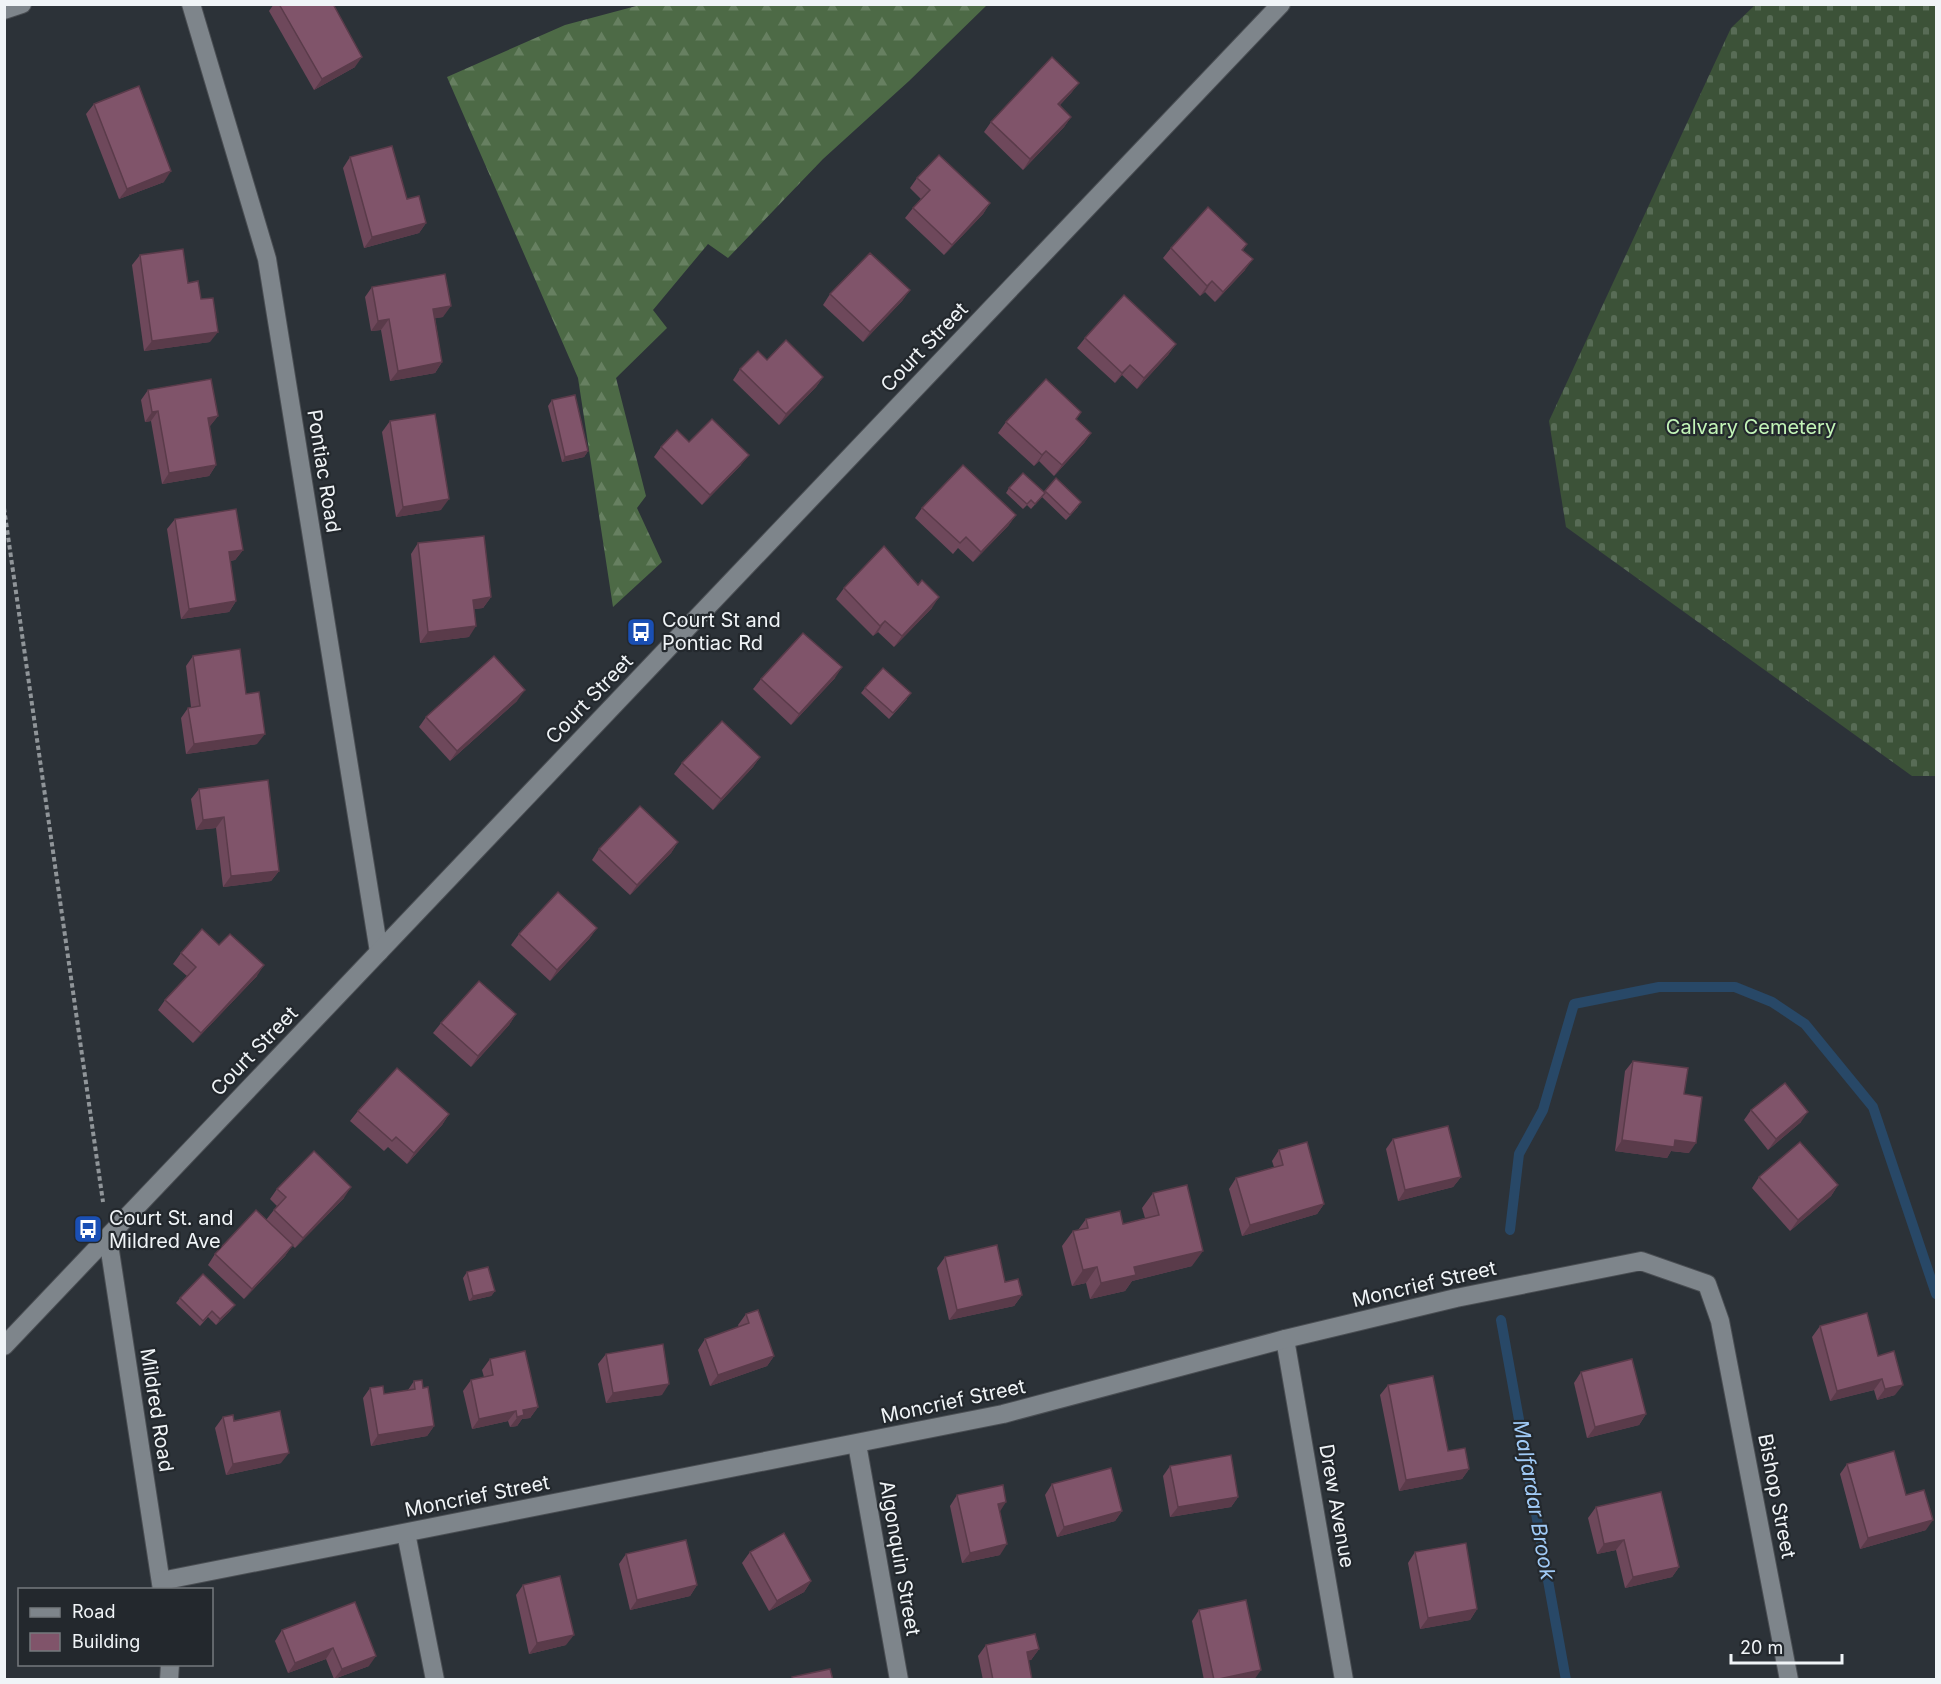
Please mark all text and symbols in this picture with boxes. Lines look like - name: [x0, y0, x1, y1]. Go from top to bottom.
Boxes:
- street label: Court Street: [875, 297, 973, 397]
- street label: Pontiac Road: [302, 408, 346, 534]
- park label: Calvary Cemetery: [1666, 415, 1836, 439]
- place label: Court St and Pontiac Rd: [662, 608, 781, 655]
- bus stop icon: Court St and Pontiac Rd: [625, 616, 657, 648]
- street label: Court Street: [540, 649, 638, 749]
- street label: Court Street: [205, 1001, 303, 1101]
- place label: Court St. and Mildred Ave: [109, 1206, 234, 1253]
- bus stop icon: Court St. and Mildred Ave: [72, 1213, 104, 1245]
- street label: Moncrief Street: [1350, 1256, 1499, 1312]
- street label: Mildred Road: [135, 1346, 179, 1474]
- street label: Moncrief Street: [879, 1374, 1028, 1428]
- water label: Malfardar Brook: [1508, 1418, 1561, 1582]
- street label: Bishop Street: [1753, 1432, 1801, 1561]
- street label: Drew Avenue: [1314, 1442, 1360, 1570]
- street label: Moncrief Street: [403, 1470, 552, 1522]
- street label: Algonquin Street: [875, 1478, 926, 1638]
- legend: [18, 1588, 213, 1666]
- text: Road: [72, 1601, 115, 1622]
- scale bar: [1731, 1627, 1842, 1665]
- text: Building: [72, 1631, 140, 1652]
- text: 20 m: [1740, 1637, 1783, 1658]

